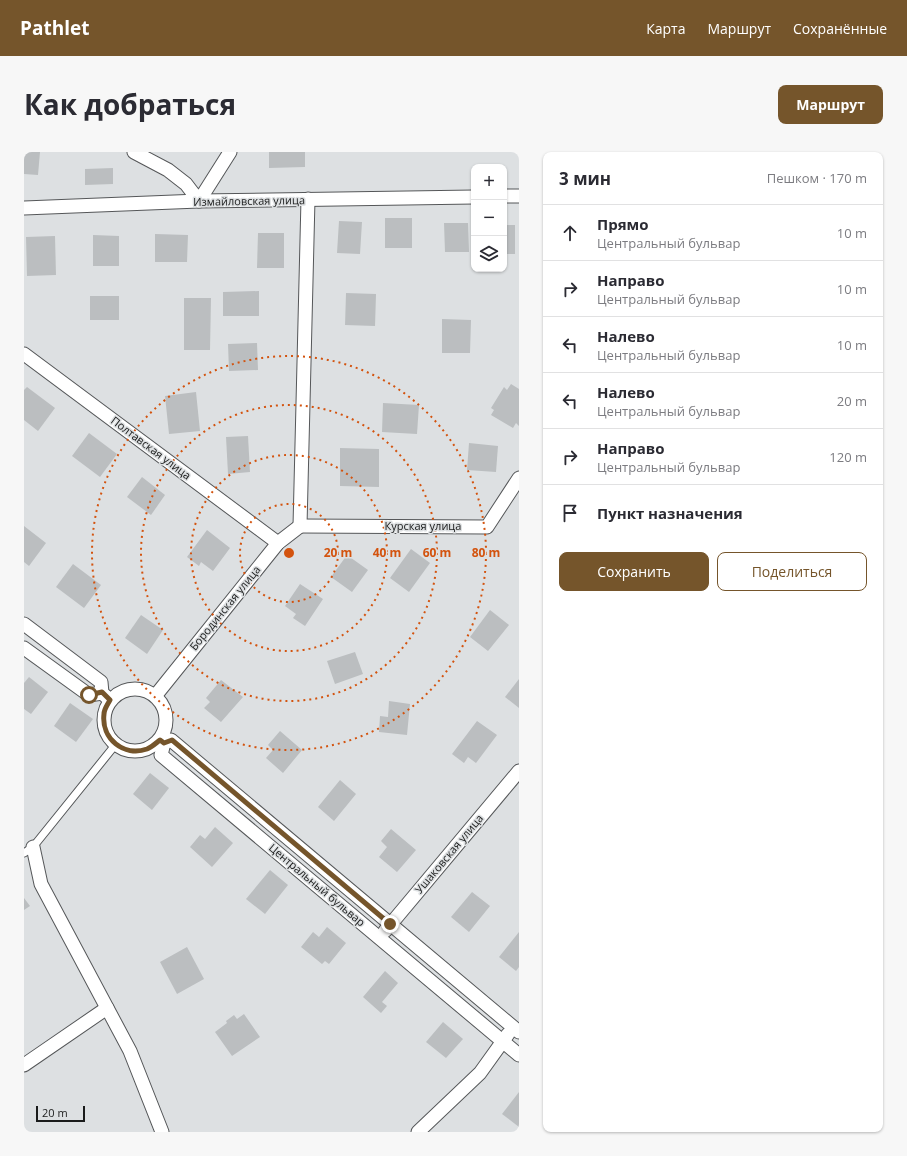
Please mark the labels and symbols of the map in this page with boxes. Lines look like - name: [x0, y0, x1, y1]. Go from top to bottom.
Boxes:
- street label: Измайловская улица: [193, 192, 305, 209]
- street label: Полтавская улица: [108, 413, 194, 483]
- street label: Курская улица: [385, 518, 461, 533]
- text: 20 m: [324, 544, 352, 561]
- text: 40 m: [373, 544, 401, 561]
- text: 60 m: [423, 544, 451, 561]
- text: 80 m: [472, 544, 500, 561]
- centre of rings: [282, 546, 296, 560]
- street label: Бородинская улица: [186, 562, 263, 653]
- route start: [80, 686, 98, 704]
- street label: Ушаковская улица: [411, 811, 486, 896]
- street label: Центральный бульвар: [266, 840, 369, 930]
- route end: [381, 915, 399, 933]
- scale bar: [36, 1104, 85, 1123]

